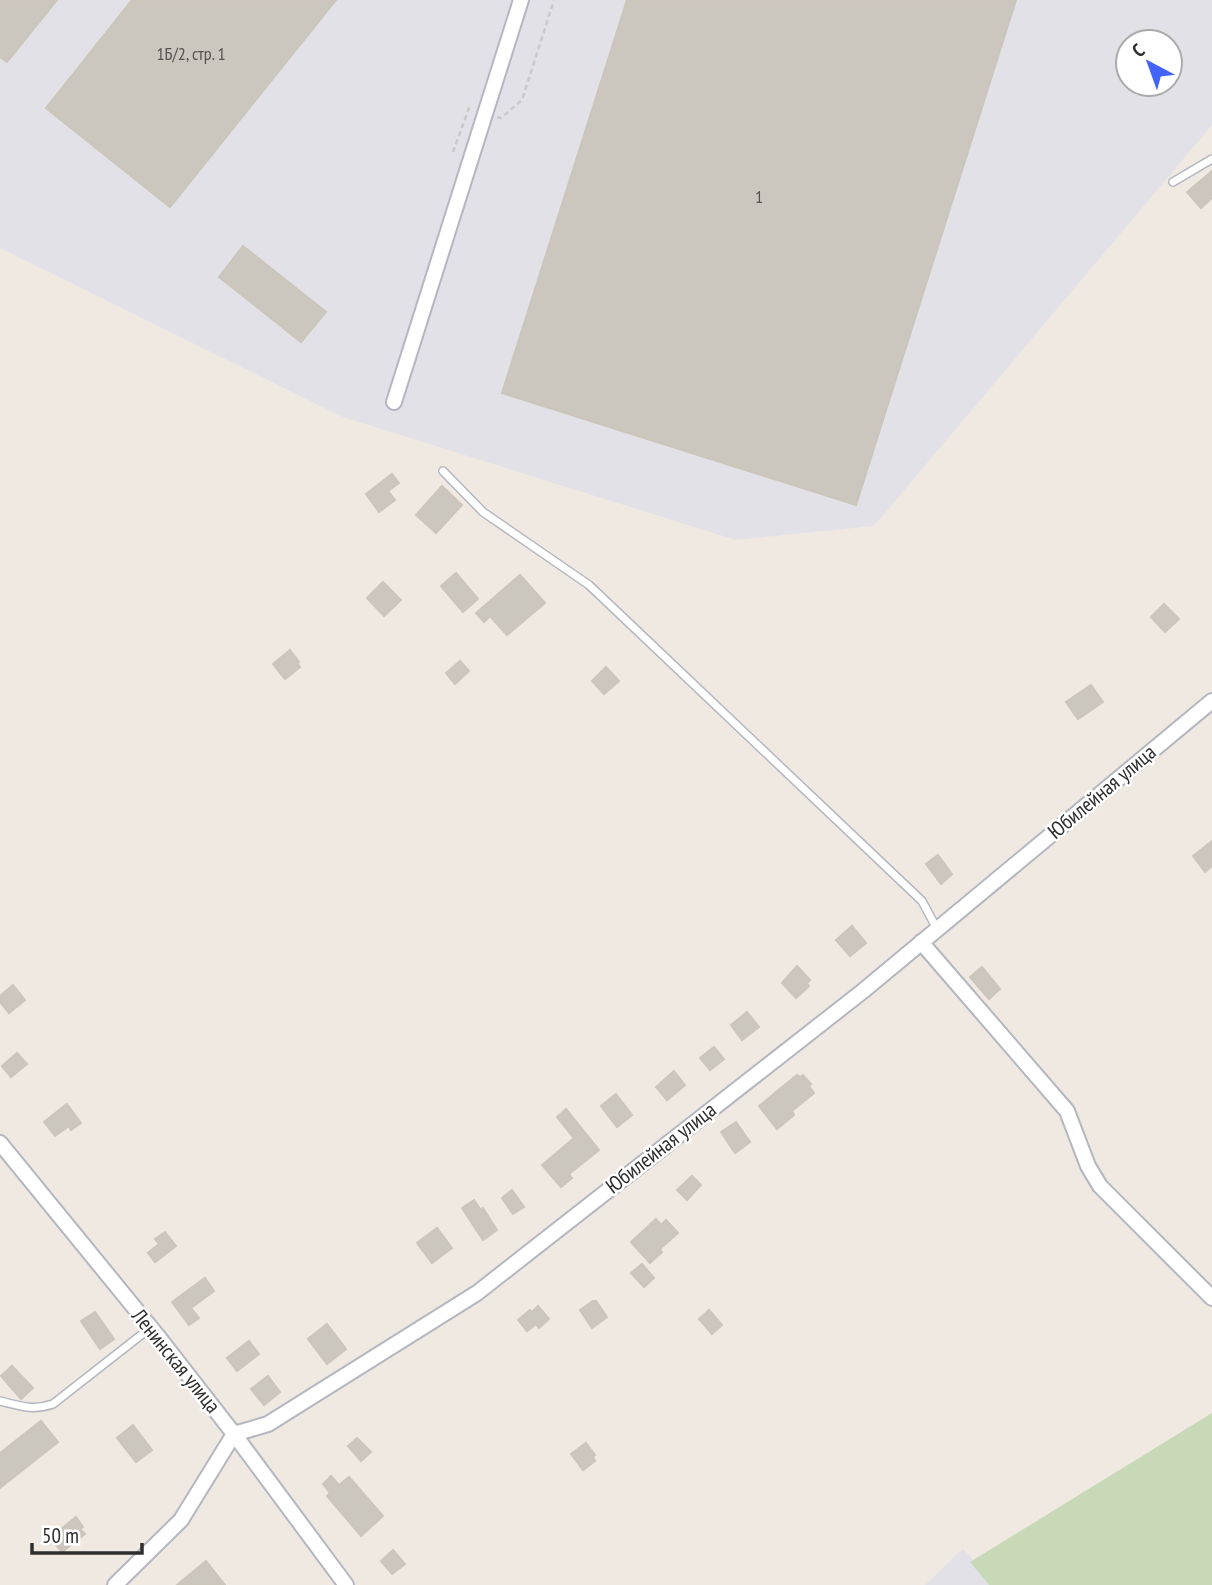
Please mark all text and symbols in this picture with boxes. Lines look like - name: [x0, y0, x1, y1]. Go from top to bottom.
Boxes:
- north arrow: [1114, 28, 1184, 98]
- text: С: [1127, 38, 1149, 62]
- house number: 1Б/2, стр. 1: [156, 42, 226, 65]
- house number: 1: [755, 185, 763, 208]
- street label: Юбилейная улица: [1042, 739, 1161, 845]
- street label: Юбилейная улица: [600, 1096, 721, 1199]
- street label: Ленинская улица: [126, 1302, 227, 1418]
- scale bar: [32, 1512, 142, 1556]
- text: 50 m: [42, 1522, 79, 1549]

